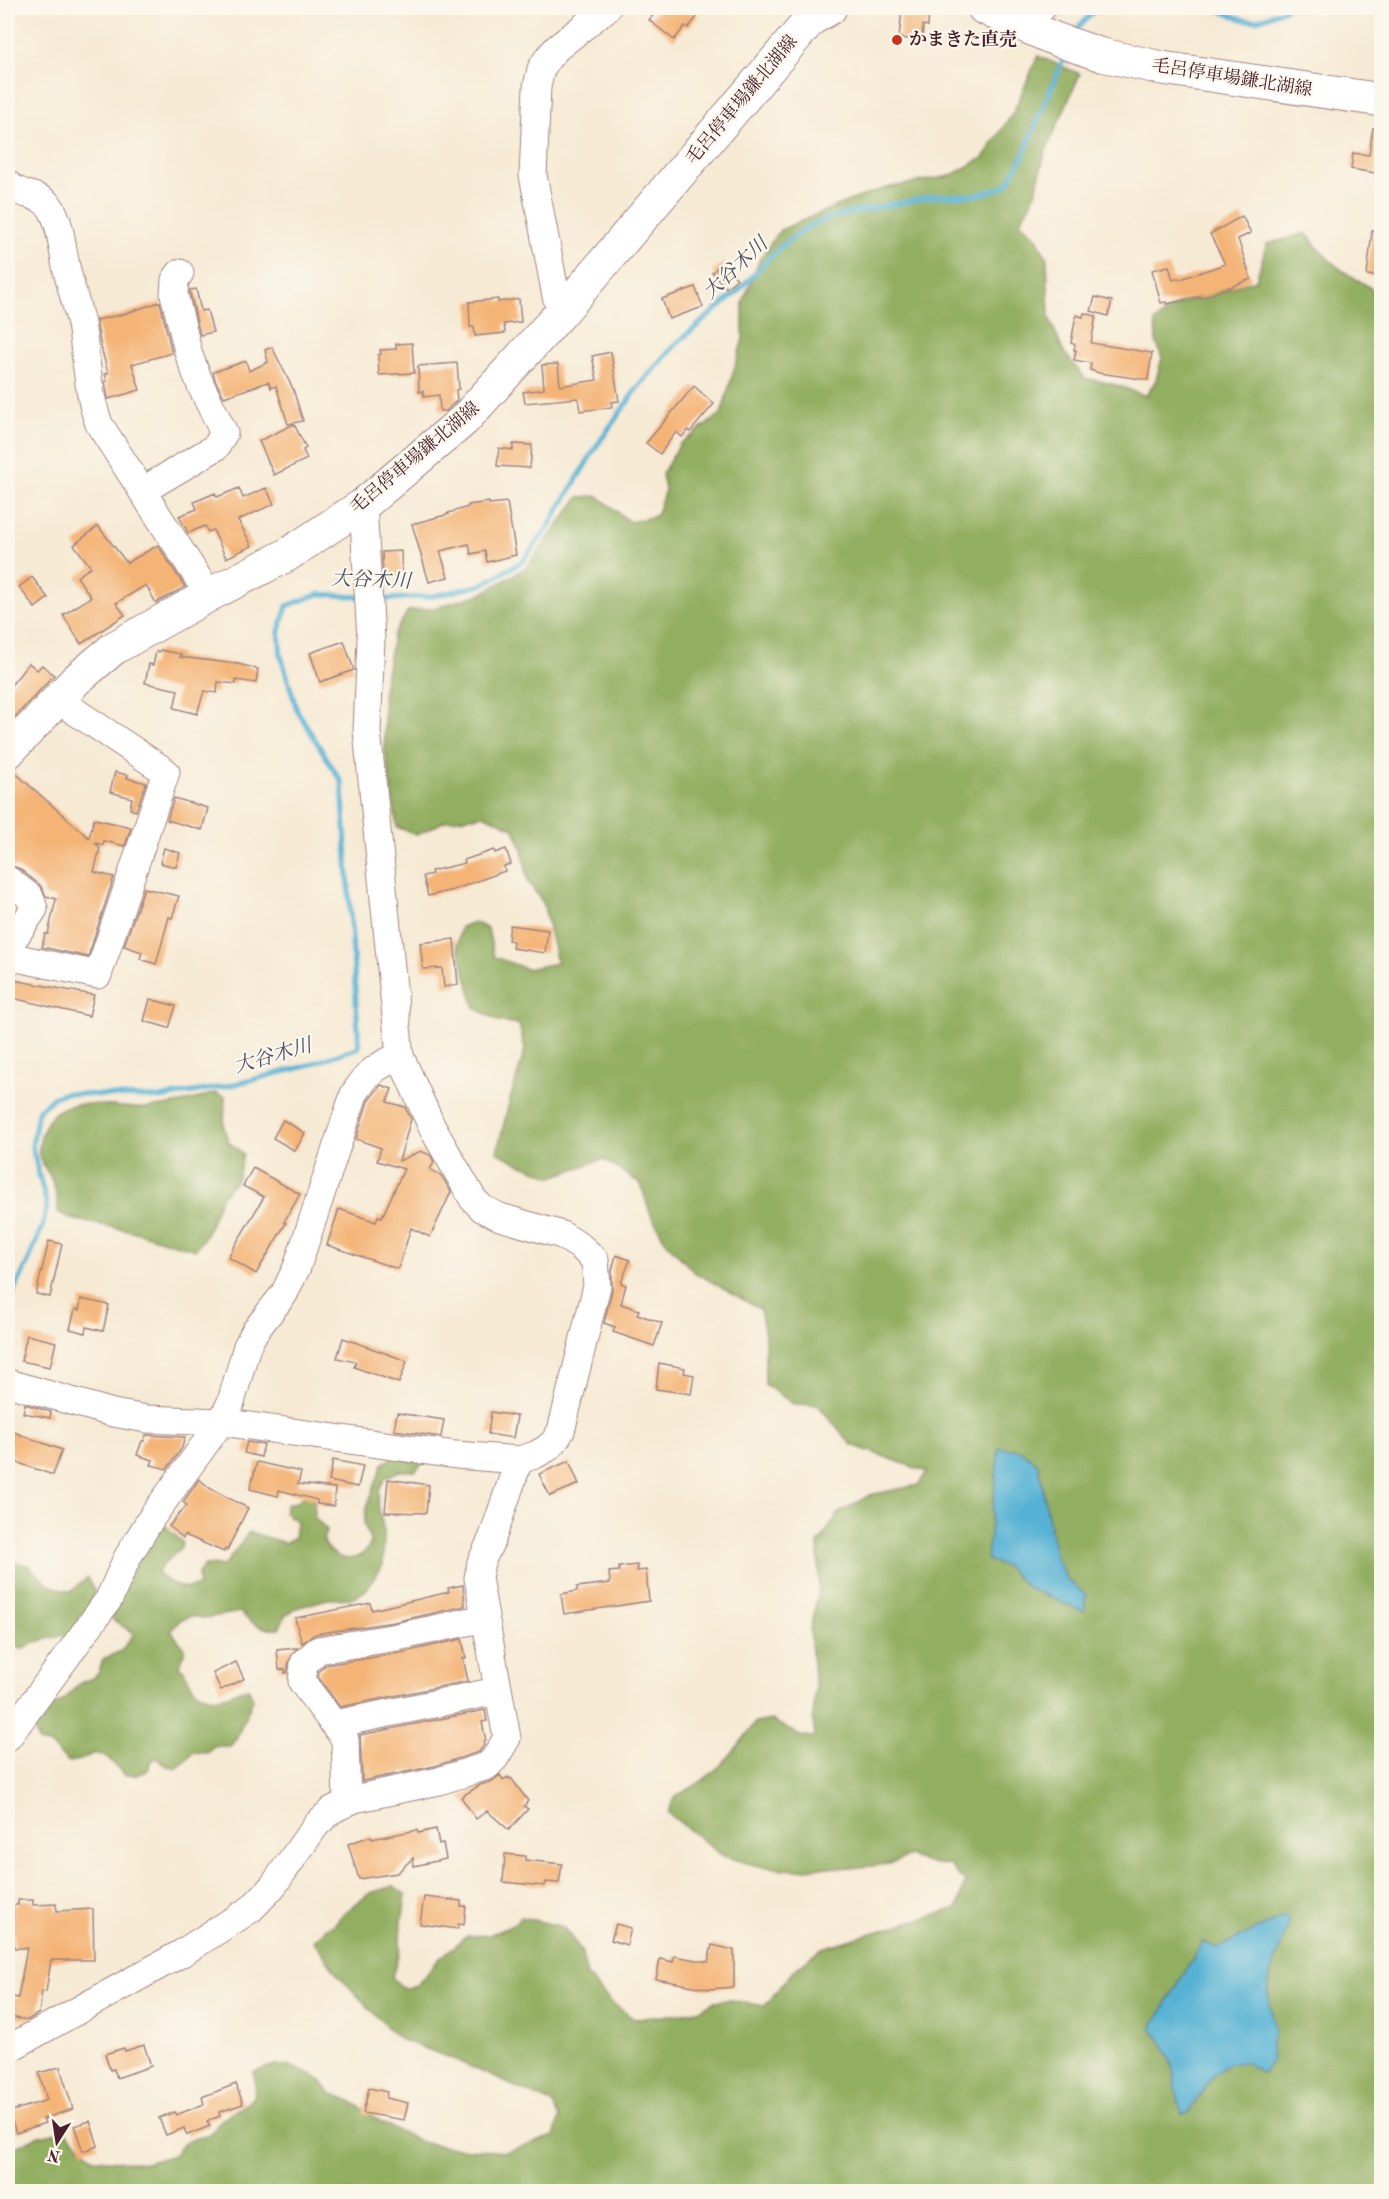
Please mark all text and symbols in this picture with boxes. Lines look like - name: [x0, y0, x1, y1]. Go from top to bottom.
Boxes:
- place label: かまきた直売: [909, 29, 1017, 49]
- street label: 毛呂停車場鎌北湖線: [682, 31, 801, 168]
- marker: かまきた直売: [890, 33, 904, 47]
- street label: 毛呂停車場鎌北湖線: [1151, 54, 1314, 100]
- water label: 大谷木川: [699, 232, 774, 304]
- street label: 毛呂停車場鎌北湖線: [346, 398, 483, 517]
- water label: 大谷木川: [331, 568, 413, 592]
- water label: 大谷木川: [231, 1034, 316, 1078]
- north arrow: [27, 2112, 87, 2172]
- text: N: [46, 2145, 62, 2164]

